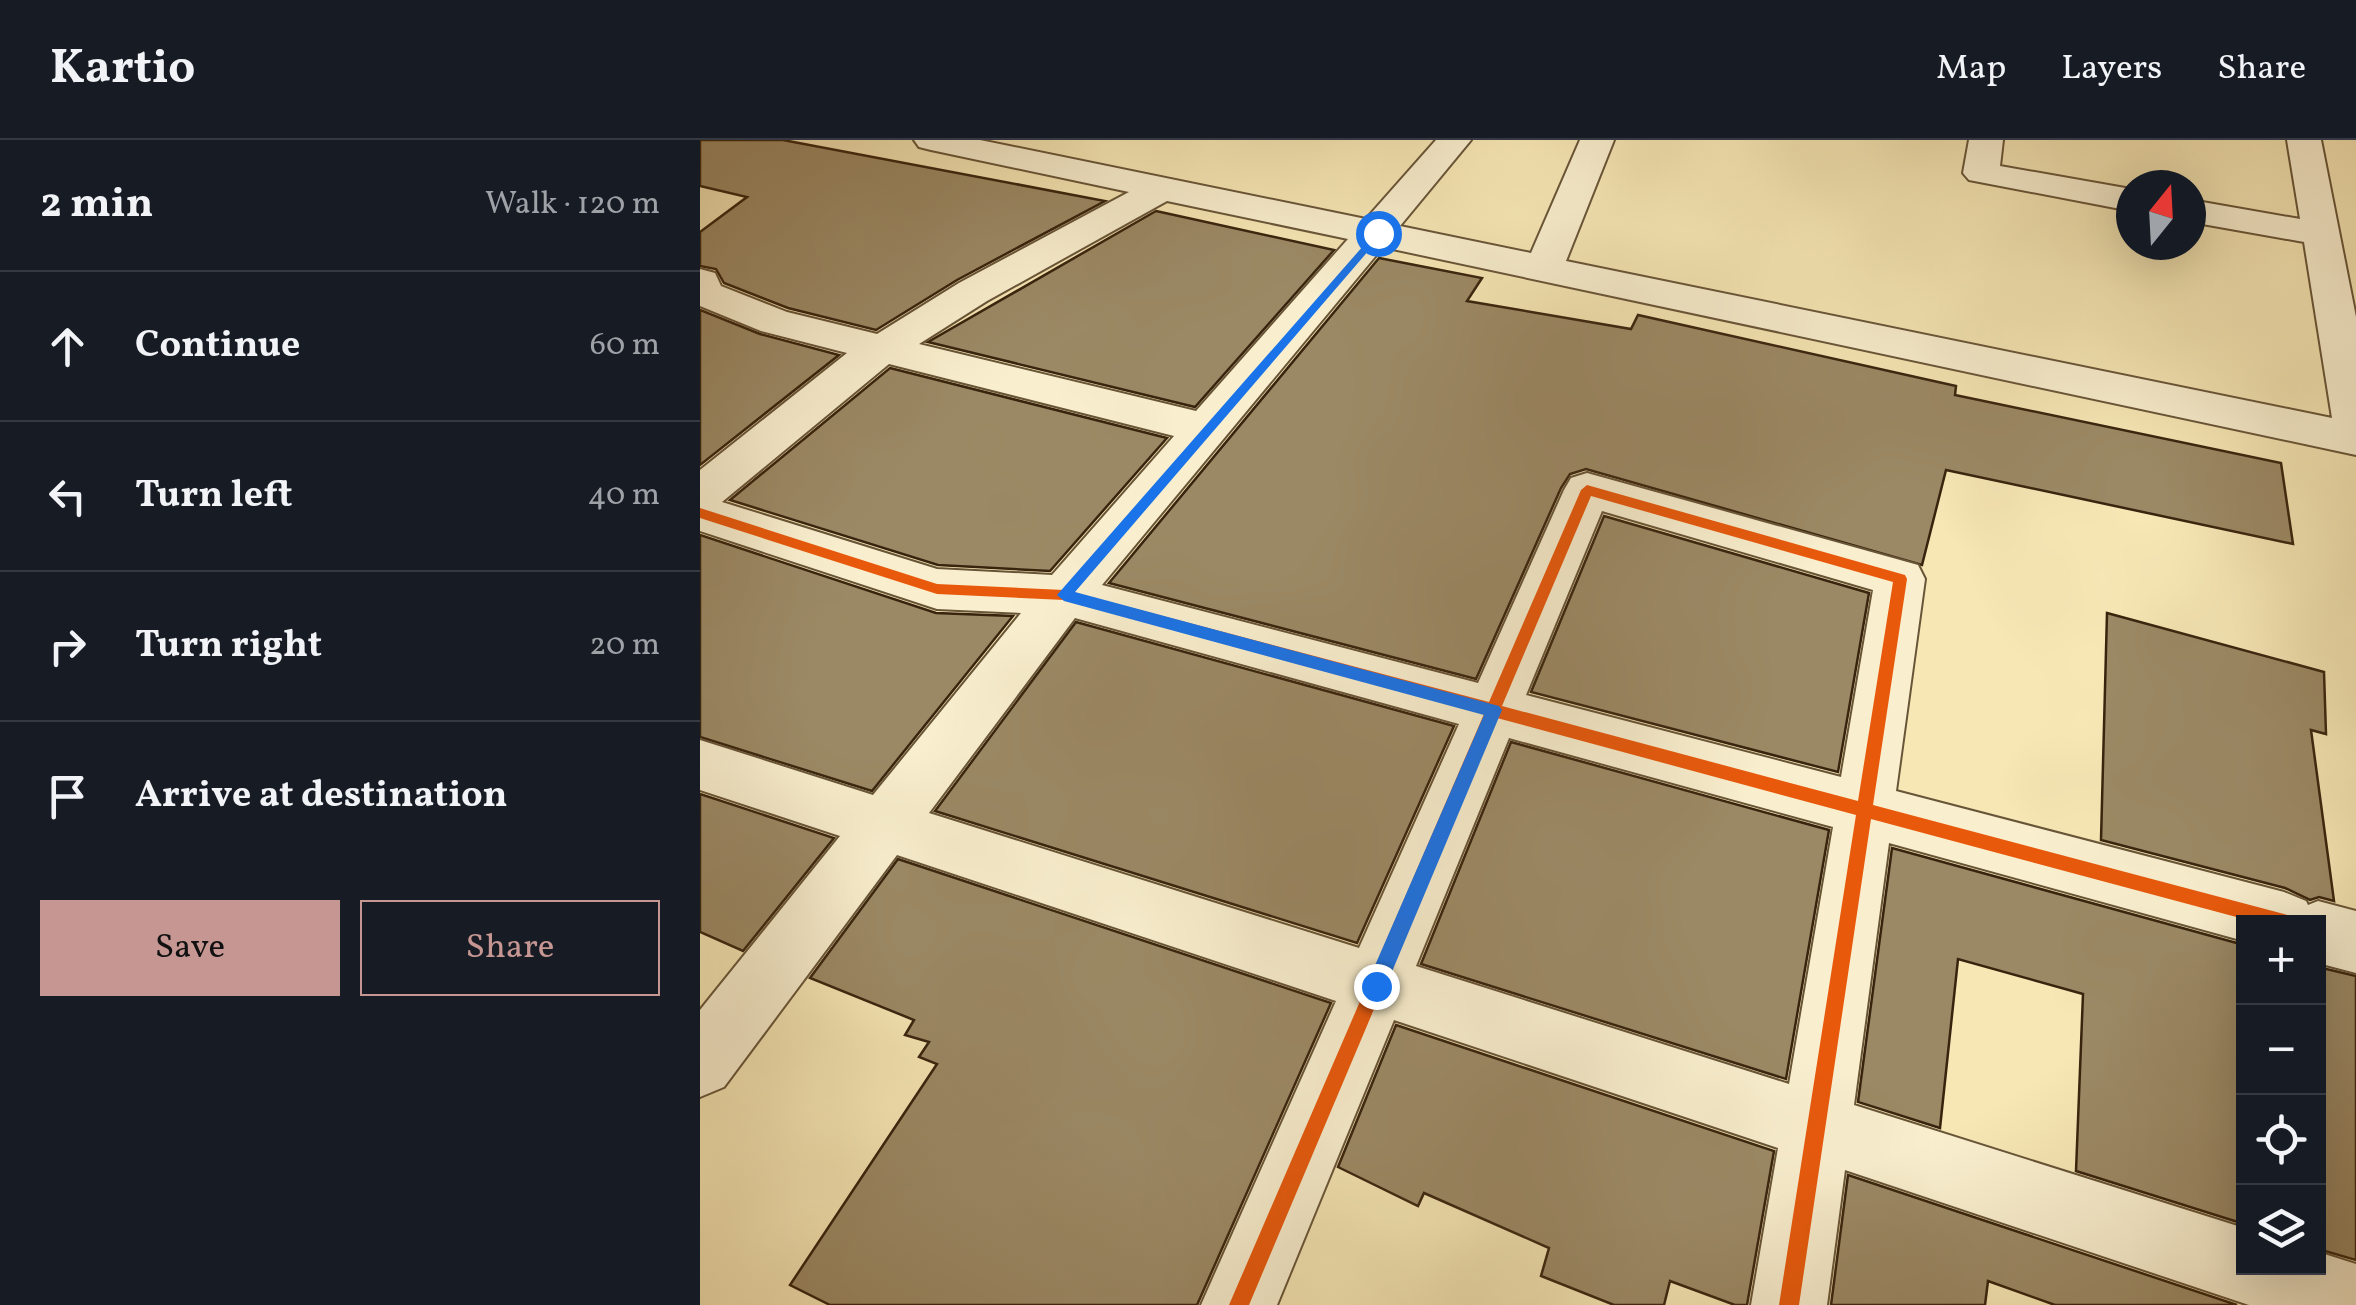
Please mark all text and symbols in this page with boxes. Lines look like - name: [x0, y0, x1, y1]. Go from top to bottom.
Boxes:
- text: Kartio: [50, 36, 195, 103]
- text: Map: [1936, 45, 2006, 93]
- text: Layers: [2061, 45, 2162, 93]
- text: Share: [2217, 45, 2306, 93]
- north arrow: [2116, 170, 2206, 260]
- text: 2 min: [40, 176, 153, 235]
- text: Walk · 120 m: [485, 183, 660, 227]
- route start: [1356, 211, 1402, 257]
- icon: ahead: [40, 319, 95, 374]
- text: Continue: [135, 320, 300, 373]
- text: 60 m: [590, 324, 660, 368]
- icon: left: [40, 469, 95, 524]
- text: Turn left: [135, 470, 292, 523]
- text: 40 m: [588, 474, 660, 518]
- icon: right: [40, 619, 95, 674]
- text: Turn right: [135, 620, 322, 673]
- text: 20 m: [589, 624, 660, 668]
- icon: arrive: [40, 769, 95, 824]
- text: Arrive at destination: [135, 770, 508, 823]
- button: Save: [40, 900, 340, 996]
- button: Share: [360, 900, 660, 996]
- map controls: [2236, 915, 2326, 1275]
- button: +: [2236, 915, 2326, 1005]
- route end: [1354, 964, 1400, 1010]
- button: −: [2236, 1005, 2326, 1095]
- button: locate: [2236, 1095, 2326, 1185]
- button: layers: [2236, 1185, 2326, 1275]

